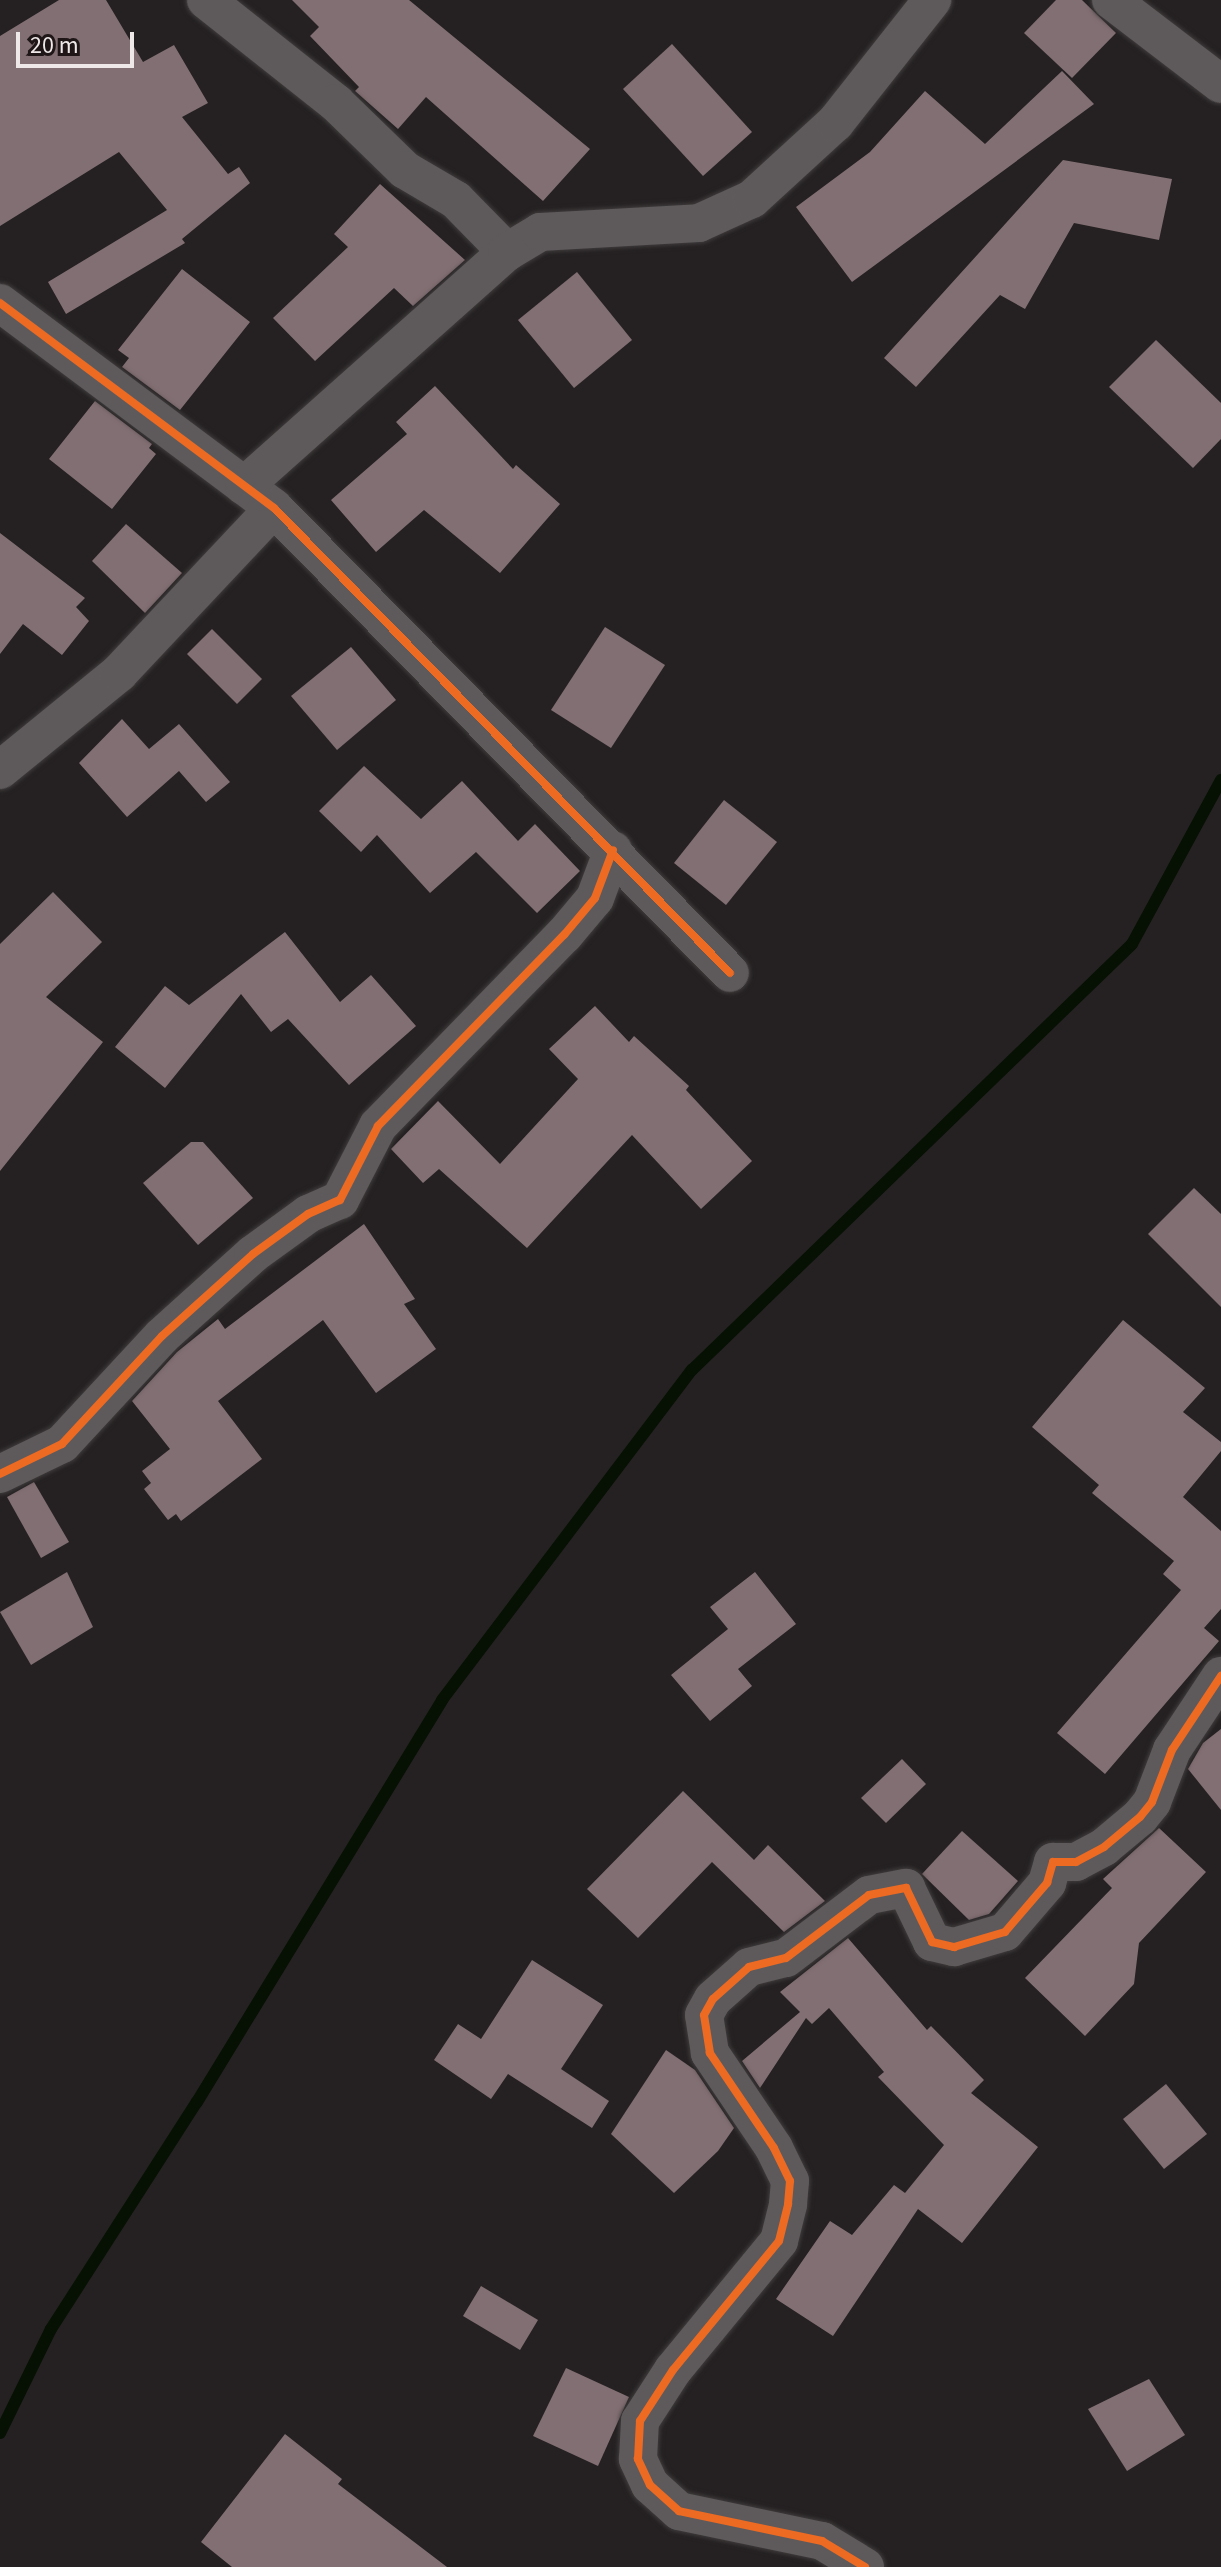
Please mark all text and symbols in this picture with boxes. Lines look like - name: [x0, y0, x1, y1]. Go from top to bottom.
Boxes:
- scale bar: [20, 16, 138, 66]
- text: 20 m: [30, 28, 79, 63]

